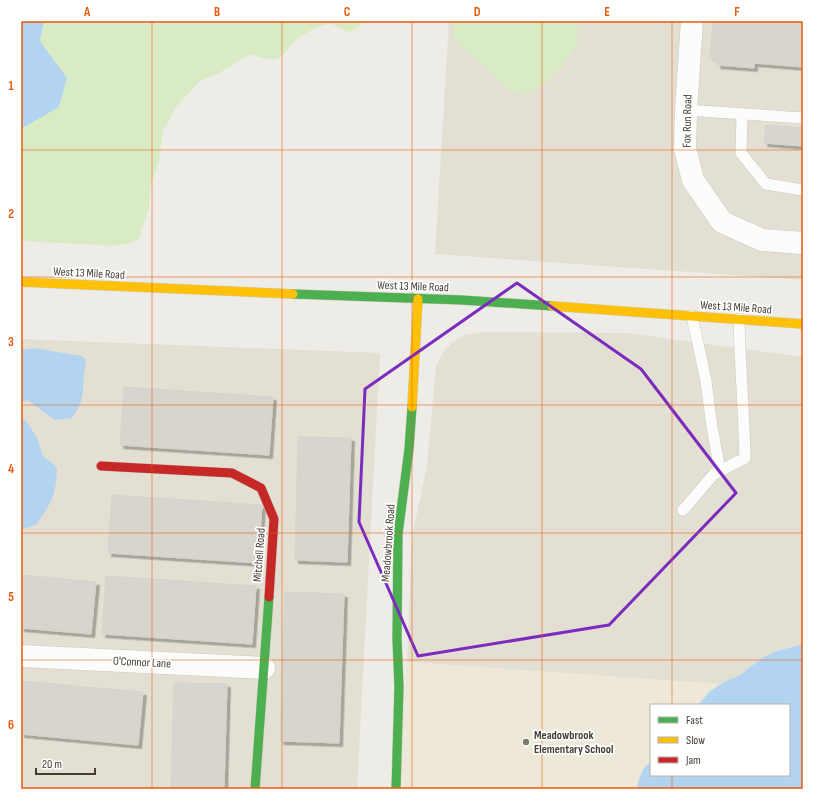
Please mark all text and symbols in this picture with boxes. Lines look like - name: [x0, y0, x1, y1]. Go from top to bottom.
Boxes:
- text: A: [83, 4, 91, 20]
- text: B: [214, 4, 220, 20]
- text: C: [344, 4, 351, 20]
- text: D: [474, 4, 481, 20]
- text: E: [604, 4, 610, 20]
- text: F: [734, 4, 740, 20]
- text: 1: [8, 78, 14, 94]
- street label: Fox Run Road: [680, 94, 695, 148]
- text: 2: [8, 206, 14, 222]
- street label: West 13 Mile Road: [53, 264, 125, 283]
- street label: West 13 Mile Road: [377, 278, 449, 295]
- street label: West 13 Mile Road: [700, 298, 772, 317]
- text: 3: [8, 334, 14, 350]
- text: 4: [8, 461, 14, 477]
- street label: Meadowbrook Road: [378, 504, 399, 582]
- street label: Mitchell Road: [250, 528, 269, 583]
- text: 5: [8, 589, 14, 605]
- street label: O'Connor Lane: [113, 653, 172, 672]
- legend: [650, 704, 790, 776]
- text: Fast: [686, 713, 703, 728]
- text: 6: [8, 717, 14, 733]
- place label: Meadowbrook Elementary School: [534, 728, 614, 757]
- text: Slow: [686, 733, 705, 748]
- marker: Meadowbrook Elementary School: [521, 737, 531, 747]
- scale bar: [36, 750, 95, 776]
- text: Jam: [685, 753, 701, 768]
- text: 20 m: [42, 757, 62, 772]

